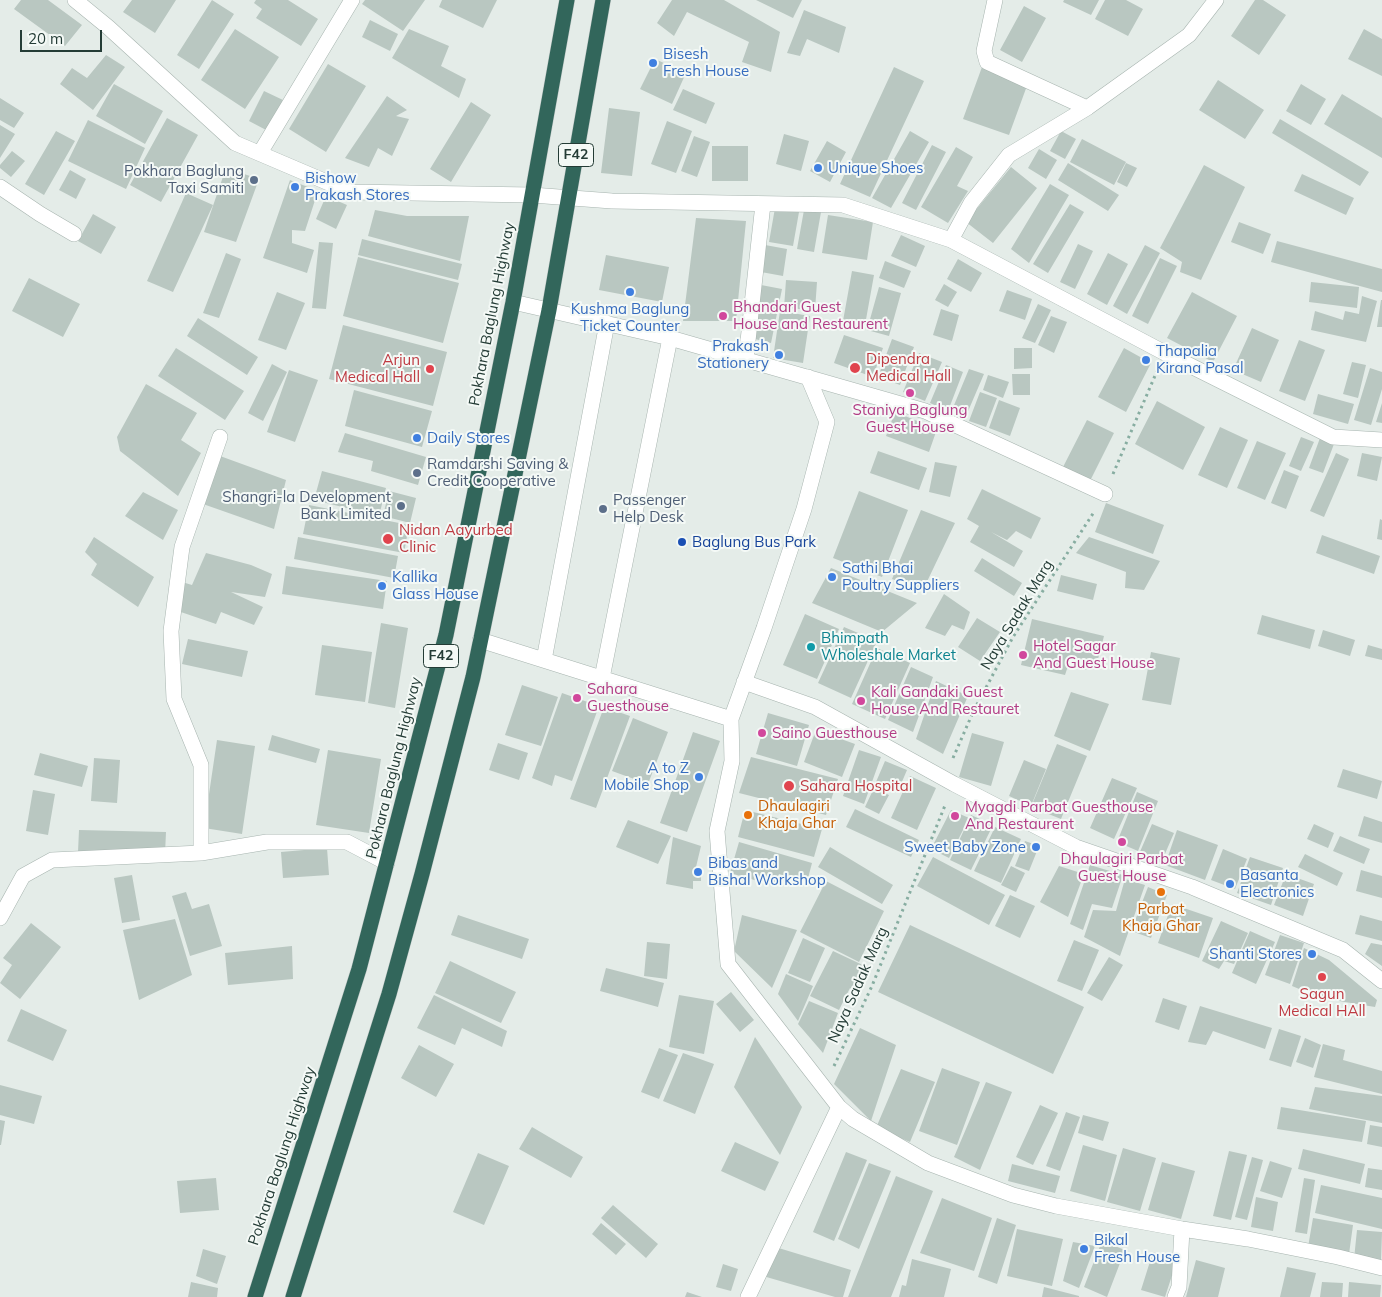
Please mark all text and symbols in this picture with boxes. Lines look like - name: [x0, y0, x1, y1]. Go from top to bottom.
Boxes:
- scale bar: [22, 20, 105, 52]
- text: 20 m: [28, 29, 63, 48]
- place label: Bisesh Fresh House: [663, 45, 749, 80]
- marker: Bisesh Fresh House: [647, 57, 659, 69]
- road number: F42: [558, 144, 594, 166]
- place label: Unique Shoes: [828, 159, 923, 177]
- place label: Pokhara Baglung Taxi Samiti: [124, 162, 244, 197]
- marker: Unique Shoes: [812, 162, 824, 174]
- place label: Bishow Prakash Stores: [305, 169, 410, 204]
- marker: Pokhara Baglung Taxi Samiti: [248, 174, 260, 186]
- marker: Bishow Prakash Stores: [289, 181, 301, 193]
- street label: Pokhara Baglung Highway: [465, 221, 519, 407]
- marker: Kushma Baglung Ticket Counter: [624, 286, 636, 298]
- place label: Bhandari Guest House and Restaurent: [733, 298, 888, 333]
- place label: Kushma Baglung Ticket Counter: [571, 300, 689, 335]
- marker: Bhandari Guest House and Restaurent: [717, 310, 729, 322]
- place label: Prakash Stationery: [697, 337, 769, 372]
- place label: Thapalia Kirana Pasal: [1156, 342, 1244, 377]
- marker: Prakash Stationery: [773, 349, 785, 361]
- place label: Dipendra Medical Hall: [866, 350, 951, 385]
- place label: Arjun Medical Hall: [335, 351, 420, 386]
- marker: Thapalia Kirana Pasal: [1140, 354, 1152, 366]
- marker: Dipendra Medical Hall: [848, 361, 862, 375]
- marker: Arjun Medical Hall: [424, 363, 436, 375]
- marker: Staniya Baglung Guest House: [904, 387, 916, 399]
- place label: Staniya Baglung Guest House: [853, 401, 967, 436]
- place label: Daily Stores: [427, 429, 510, 447]
- marker: Daily Stores: [411, 432, 423, 444]
- place label: Ramdarshi Saving & Credit Cooperative: [427, 455, 568, 490]
- marker: Ramdarshi Saving & Credit Cooperative: [411, 467, 423, 479]
- place label: Shangri-la Development Bank Limited: [222, 488, 391, 523]
- place label: Passenger Help Desk: [613, 491, 686, 526]
- marker: Shangri-la Development Bank Limited: [395, 500, 407, 512]
- marker: Passenger Help Desk: [597, 503, 609, 515]
- place label: Nidan Aayurbed Clinic: [399, 521, 513, 556]
- marker: Nidan Aayurbed Clinic: [381, 532, 395, 546]
- place label: Baglung Bus Park: [692, 533, 816, 551]
- marker: Baglung Bus Park: [676, 536, 688, 548]
- street label: Naya Sadak Marg: [977, 557, 1057, 673]
- place label: Sathi Bhai Poultry Suppliers: [842, 559, 959, 594]
- place label: Kallika Glass House: [392, 568, 479, 603]
- marker: Sathi Bhai Poultry Suppliers: [826, 571, 838, 583]
- marker: Kallika Glass House: [376, 580, 388, 592]
- place label: Bhimpath Wholeshale Market: [821, 629, 956, 664]
- place label: Hotel Sagar And Guest House: [1033, 637, 1154, 672]
- marker: Bhimpath Wholeshale Market: [805, 641, 817, 653]
- road number: F42: [424, 644, 458, 668]
- marker: Hotel Sagar And Guest House: [1017, 649, 1029, 661]
- street label: Pokhara Baglung Highway: [363, 675, 425, 861]
- place label: Sahara Guesthouse: [587, 680, 669, 715]
- place label: Kali Gandaki Guest House And Restauret: [871, 683, 1019, 718]
- marker: Sahara Guesthouse: [571, 692, 583, 704]
- marker: Kali Gandaki Guest House And Restauret: [855, 695, 867, 707]
- place label: Saino Guesthouse: [772, 724, 897, 742]
- marker: Saino Guesthouse: [756, 727, 768, 739]
- place label: A to Z Mobile Shop: [604, 759, 689, 794]
- marker: A to Z Mobile Shop: [693, 771, 705, 783]
- place label: Sahara Hospital: [800, 777, 912, 795]
- marker: Sahara Hospital: [782, 779, 796, 793]
- place label: Dhaulagiri Khaja Ghar: [758, 797, 836, 832]
- place label: Myagdi Parbat Guesthouse And Restaurent: [965, 798, 1153, 833]
- marker: Dhaulagiri Khaja Ghar: [742, 809, 754, 821]
- marker: Myagdi Parbat Guesthouse And Restaurent: [949, 810, 961, 822]
- marker: Dhaulagiri Parbat Guest House: [1116, 836, 1128, 848]
- place label: Sweet Baby Zone: [904, 838, 1026, 856]
- marker: Sweet Baby Zone: [1030, 841, 1042, 853]
- place label: Dhaulagiri Parbat Guest House: [1061, 850, 1183, 885]
- place label: Bibas and Bishal Workshop: [708, 854, 826, 889]
- marker: Bibas and Bishal Workshop: [692, 866, 704, 878]
- place label: Basanta Electronics: [1240, 866, 1314, 901]
- marker: Basanta Electronics: [1224, 878, 1236, 890]
- marker: Parbat Khaja Ghar: [1155, 886, 1167, 898]
- place label: Parbat Khaja Ghar: [1122, 900, 1200, 935]
- street label: Naya Sadak Marg: [824, 924, 892, 1046]
- place label: Shanti Stores: [1209, 945, 1302, 963]
- marker: Shanti Stores: [1306, 948, 1318, 960]
- marker: Sagun Medical HAll: [1316, 971, 1328, 983]
- place label: Sagun Medical HAll: [1278, 985, 1366, 1020]
- street label: Pokhara Baglung Highway: [245, 1064, 319, 1248]
- place label: Bikal Fresh House: [1094, 1231, 1180, 1266]
- marker: Bikal Fresh House: [1078, 1243, 1090, 1255]

